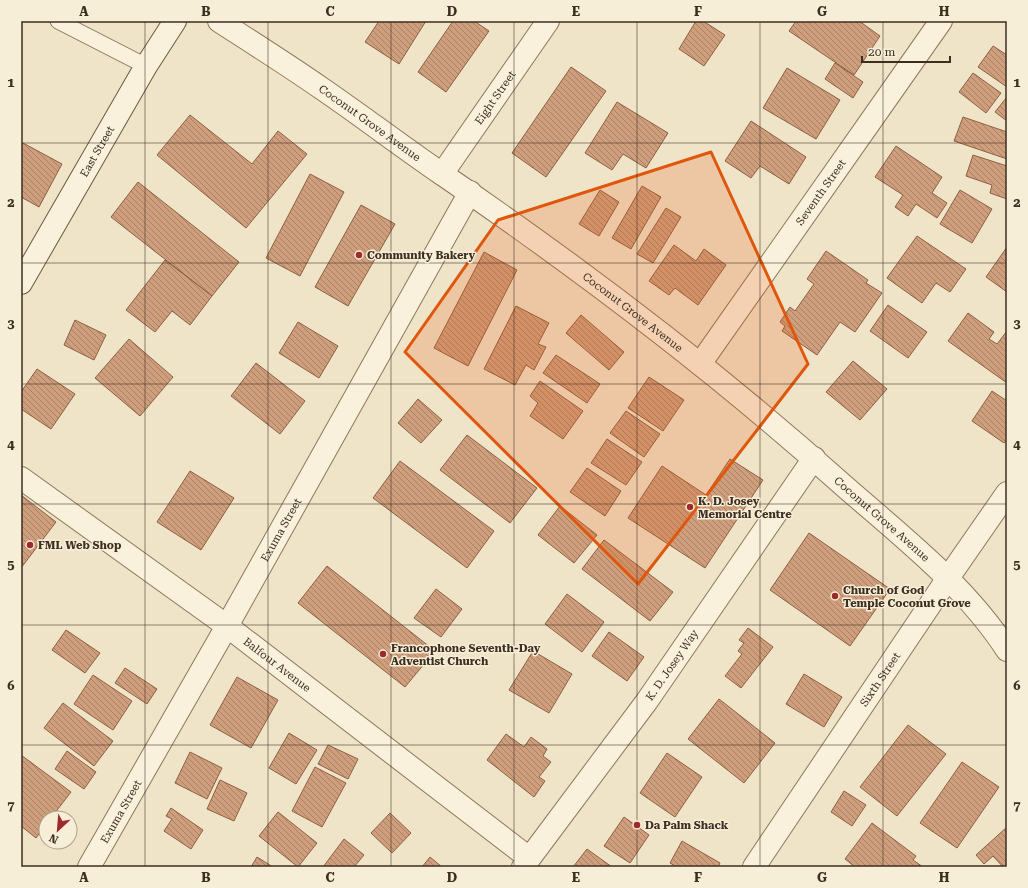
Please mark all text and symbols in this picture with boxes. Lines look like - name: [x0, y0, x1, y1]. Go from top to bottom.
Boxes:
- text: A: [79, 4, 89, 19]
- text: B: [201, 4, 211, 19]
- text: C: [325, 4, 335, 19]
- text: D: [447, 4, 457, 19]
- text: E: [572, 4, 580, 19]
- text: F: [694, 4, 702, 19]
- text: G: [817, 4, 827, 19]
- text: H: [939, 4, 950, 19]
- scale bar: [862, 38, 950, 64]
- text: 20 m: [868, 45, 895, 59]
- street label: Eight Street: [472, 68, 518, 127]
- text: 1: [7, 75, 15, 90]
- text: 1: [1013, 75, 1021, 90]
- street label: Coconut Grove Avenue: [316, 82, 423, 164]
- street label: East Street: [77, 123, 117, 179]
- street label: Seventh Street: [793, 157, 848, 228]
- text: 2: [7, 195, 15, 210]
- text: 2: [1013, 195, 1021, 210]
- place label: Community Bakery: [367, 249, 475, 262]
- marker: Community Bakery: [354, 250, 364, 260]
- street label: Coconut Grove Avenue: [580, 270, 685, 354]
- text: 3: [7, 316, 15, 331]
- text: 3: [1013, 316, 1021, 331]
- text: 4: [7, 437, 15, 452]
- text: 4: [1013, 437, 1021, 452]
- street label: Coconut Grove Avenue: [832, 474, 932, 564]
- place label: K. D. Josey Memorial Centre: [698, 495, 792, 521]
- street label: Exuma Street: [258, 496, 304, 564]
- marker: K. D. Josey Memorial Centre: [685, 502, 695, 512]
- place label: FML Web Shop: [38, 539, 122, 552]
- marker: FML Web Shop: [25, 540, 35, 550]
- text: 5: [7, 557, 15, 572]
- text: 5: [1013, 557, 1021, 572]
- place label: Church of God Temple Coconut Grove: [843, 584, 971, 610]
- marker: Church of God Temple Coconut Grove: [830, 591, 840, 601]
- street label: K. D. Josey Way: [643, 626, 701, 703]
- street label: Balfour Avenue: [241, 635, 313, 695]
- place label: Francophone Seventh-Day Adventist Church: [391, 642, 541, 668]
- marker: Francophone Seventh-Day Adventist Church: [378, 649, 388, 659]
- street label: Sixth Street: [857, 650, 903, 709]
- text: 6: [7, 678, 15, 693]
- text: 6: [1013, 678, 1021, 693]
- street label: Exuma Street: [98, 778, 144, 845]
- text: 7: [7, 798, 15, 813]
- text: 7: [1013, 798, 1021, 813]
- north arrow: [38, 810, 78, 850]
- place label: Da Palm Shack: [645, 819, 729, 832]
- marker: Da Palm Shack: [632, 820, 642, 830]
- text: N: [47, 831, 60, 846]
- text: A: [79, 870, 89, 885]
- text: B: [201, 870, 211, 885]
- text: C: [325, 870, 335, 885]
- text: D: [447, 870, 457, 885]
- text: E: [572, 870, 580, 885]
- text: F: [694, 870, 702, 885]
- text: G: [817, 870, 827, 885]
- text: H: [939, 870, 950, 885]

